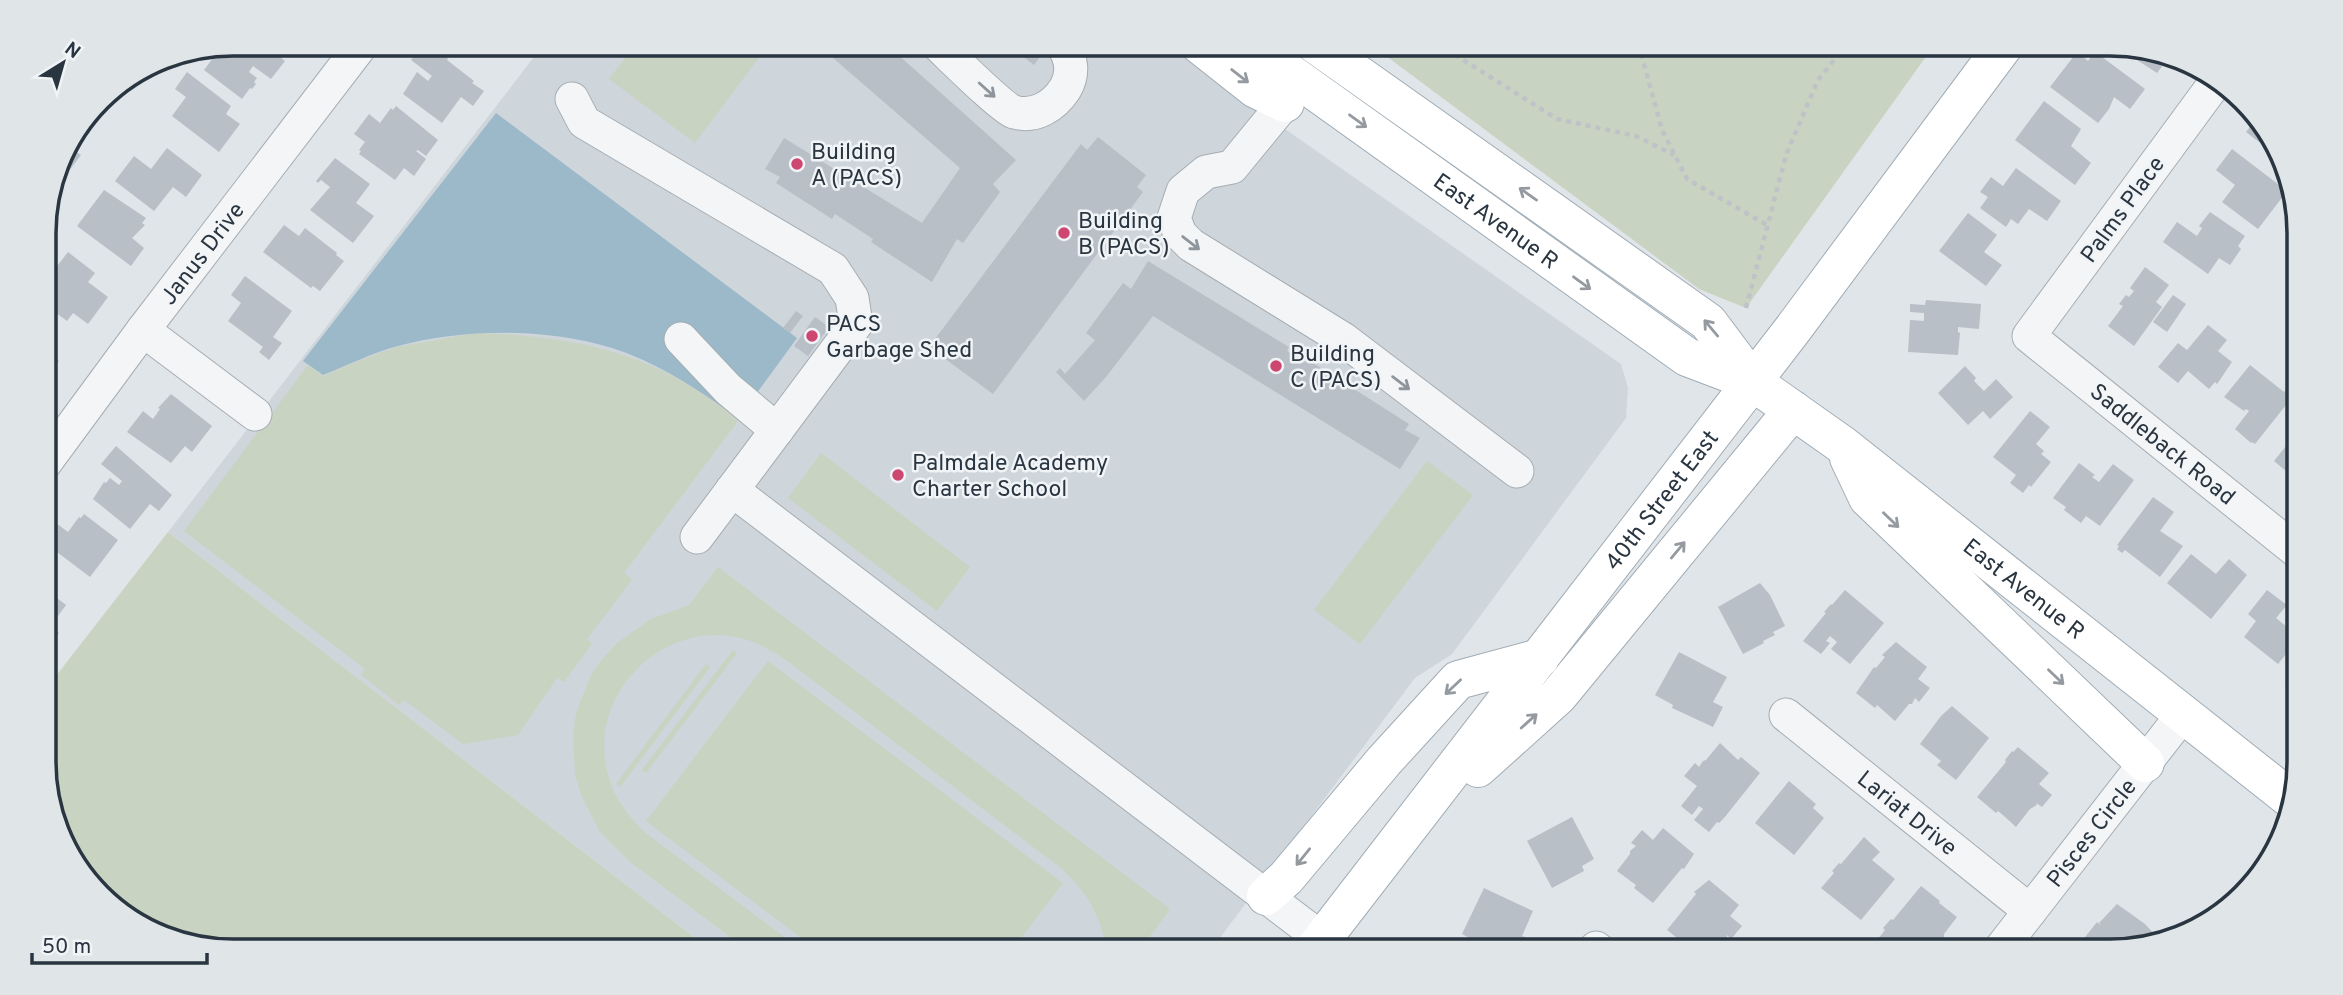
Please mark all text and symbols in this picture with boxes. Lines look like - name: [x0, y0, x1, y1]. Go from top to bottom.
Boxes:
- north arrow: [28, 28, 98, 98]
- text: N: [59, 37, 85, 65]
- one-way arrow: [1230, 69, 1249, 84]
- one-way arrow: [978, 82, 996, 98]
- one-way arrow: [1348, 114, 1367, 128]
- place label: Building A (PACS): [811, 139, 902, 194]
- street label: Palms Place: [2076, 151, 2172, 269]
- marker: Building A (PACS): [789, 156, 805, 172]
- street label: East Avenue R: [1427, 168, 1563, 277]
- one-way arrow: [1519, 187, 1538, 201]
- street label: Janus Drive: [155, 198, 252, 312]
- place label: Building B (PACS): [1078, 208, 1170, 263]
- marker: Building B (PACS): [1056, 225, 1072, 241]
- one-way arrow: [1182, 236, 1200, 251]
- one-way arrow: [1573, 275, 1591, 290]
- place label: PACS Garbage Shed: [826, 311, 972, 366]
- one-way arrow: [1703, 320, 1719, 338]
- marker: PACS Garbage Shed: [804, 328, 820, 344]
- place label: Building C (PACS): [1290, 341, 1381, 396]
- marker: Building C (PACS): [1268, 358, 1284, 374]
- one-way arrow: [1391, 376, 1410, 390]
- street label: Saddleback Road: [2083, 378, 2240, 513]
- street label: 40th Street East: [1600, 425, 1726, 577]
- place label: Palmdale Academy Charter School: [912, 450, 1108, 505]
- marker: Palmdale Academy Charter School: [890, 467, 906, 483]
- one-way arrow: [1883, 512, 1900, 529]
- street label: East Avenue R: [1956, 534, 2089, 648]
- one-way arrow: [1671, 541, 1686, 559]
- one-way arrow: [2047, 669, 2064, 686]
- one-way arrow: [1444, 679, 1462, 695]
- one-way arrow: [1520, 714, 1538, 730]
- street label: Lariat Drive: [1850, 766, 1962, 864]
- street label: Pisces Circle: [2042, 774, 2144, 894]
- one-way arrow: [1295, 848, 1310, 866]
- scale bar: [32, 922, 206, 966]
- text: 50 m: [42, 934, 91, 961]

